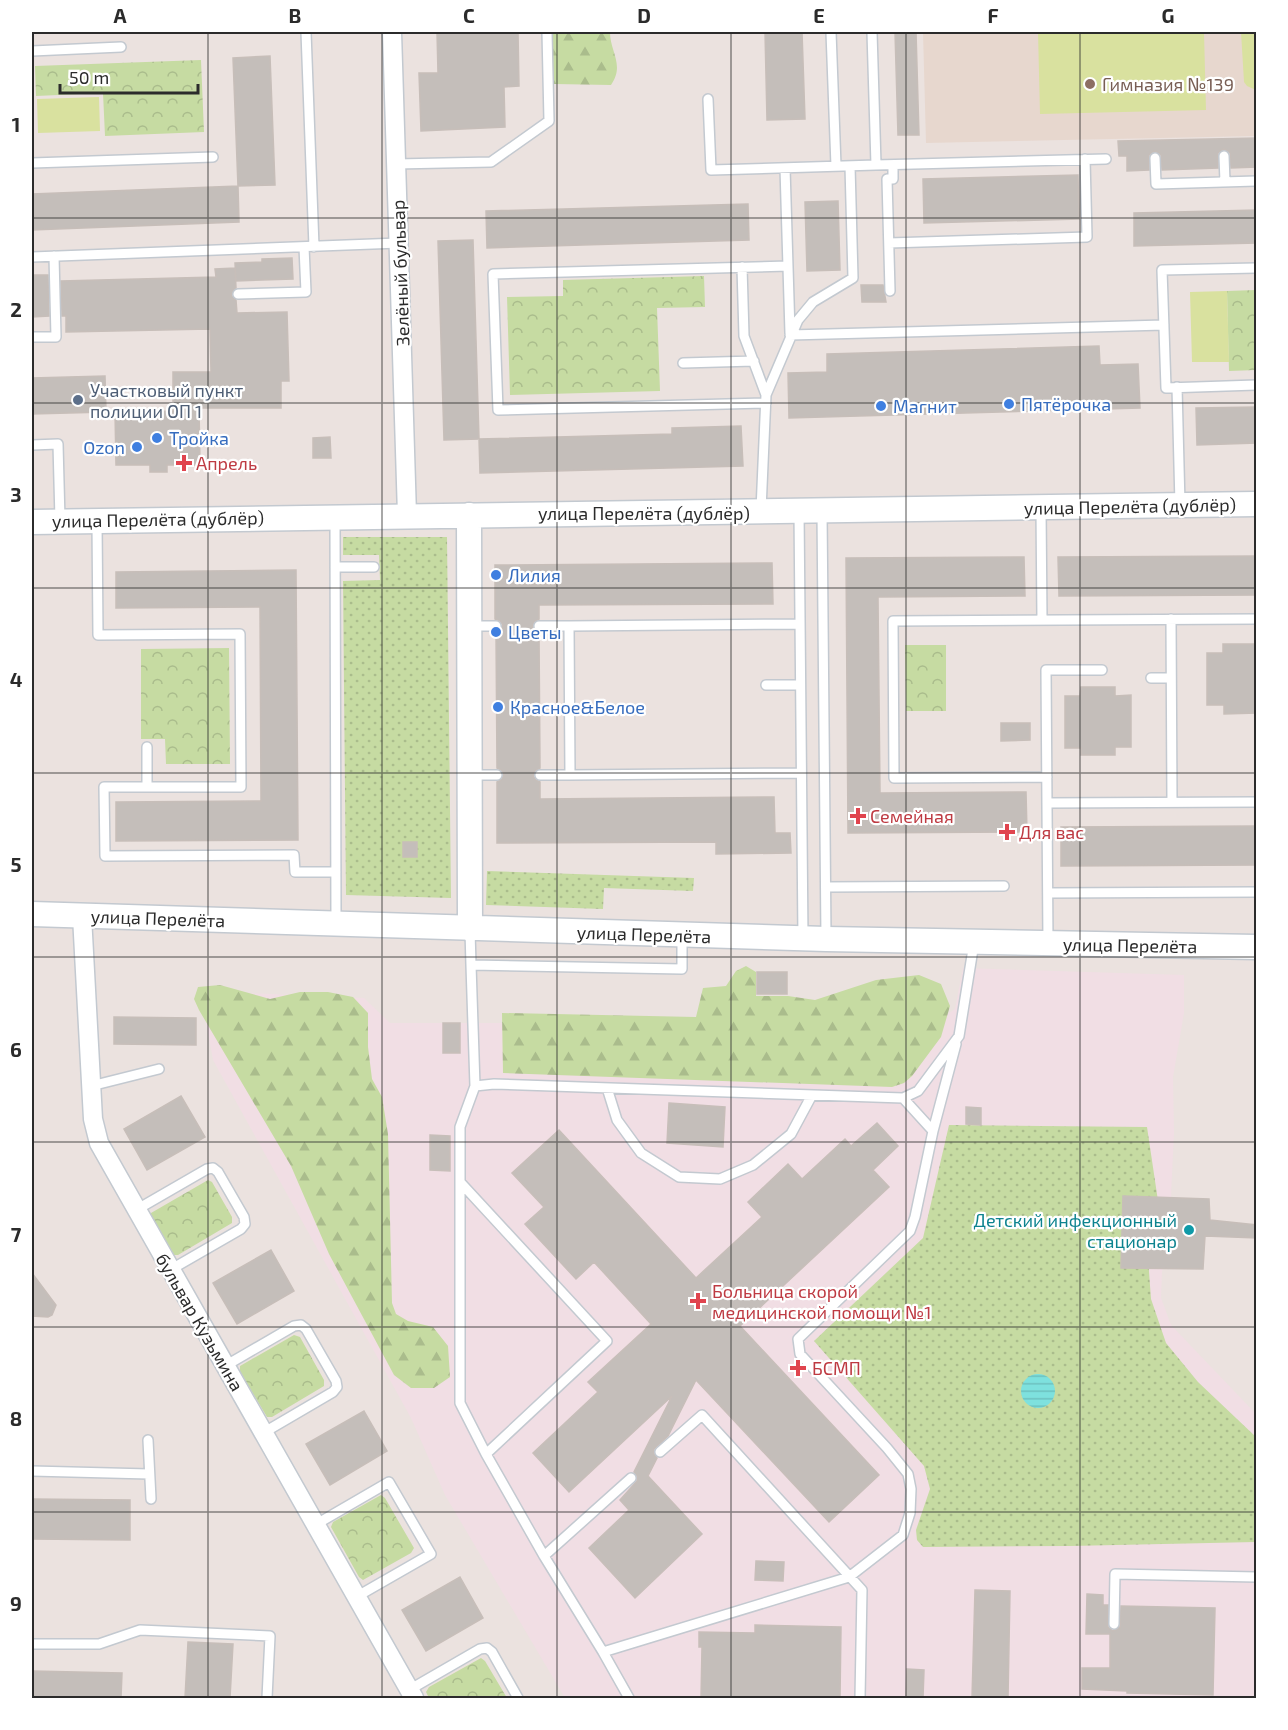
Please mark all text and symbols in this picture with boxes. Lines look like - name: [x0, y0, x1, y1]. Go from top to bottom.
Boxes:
- text: A: [113, 3, 127, 27]
- text: B: [289, 3, 301, 27]
- text: C: [463, 3, 475, 27]
- text: D: [637, 3, 651, 27]
- text: E: [813, 3, 825, 27]
- text: F: [987, 3, 999, 27]
- text: G: [1162, 3, 1174, 27]
- scale bar: [60, 57, 198, 95]
- text: 50 m: [69, 66, 109, 88]
- place label: Гимназия №139: [1102, 73, 1234, 95]
- marker: Гимназия №139: [1083, 77, 1097, 91]
- text: 1: [12, 112, 20, 136]
- street label: Зелёный бульвар: [386, 199, 414, 347]
- text: 2: [10, 297, 22, 321]
- place label: Участковый пункт полиции ОП 1: [90, 379, 244, 422]
- marker: Участковый пункт полиции ОП 1: [71, 393, 85, 407]
- place label: Пятёрочка: [1021, 393, 1111, 415]
- place label: Магнит: [893, 395, 957, 417]
- marker: Пятёрочка: [1002, 397, 1016, 411]
- marker: Магнит: [874, 399, 888, 413]
- place label: Тройка: [169, 427, 229, 449]
- marker: Тройка: [150, 431, 164, 445]
- place label: Ozon: [83, 436, 125, 458]
- marker: Ozon: [130, 440, 144, 454]
- place label: Апрель: [196, 452, 257, 474]
- marker: Апрель: [177, 456, 191, 470]
- text: 3: [10, 482, 22, 506]
- street label: улица Перелёта (дублёр): [1024, 493, 1236, 519]
- street label: улица Перелёта (дублёр): [538, 502, 750, 524]
- street label: улица Перелёта (дублёр): [52, 506, 264, 532]
- place label: Лилия: [508, 564, 561, 586]
- marker: Лилия: [489, 568, 503, 582]
- place label: Цветы: [508, 621, 562, 643]
- marker: Цветы: [489, 625, 503, 639]
- text: 4: [10, 667, 23, 691]
- place label: Красное&Белое: [510, 696, 645, 718]
- marker: Красное&Белое: [491, 700, 505, 714]
- place label: Семейная: [870, 805, 954, 827]
- marker: Семейная: [851, 809, 865, 823]
- place label: Для вас: [1019, 821, 1084, 843]
- marker: Для вас: [1000, 825, 1014, 839]
- text: 5: [10, 852, 22, 876]
- street label: улица Перелёта: [90, 905, 226, 931]
- street label: улица Перелёта: [576, 921, 712, 947]
- street label: улица Перелёта: [1063, 933, 1197, 957]
- text: 6: [10, 1037, 22, 1061]
- place label: Детский инфекционный стационар: [973, 1209, 1177, 1252]
- text: 7: [11, 1222, 22, 1246]
- marker: Детский инфекционный стационар: [1182, 1223, 1196, 1237]
- street label: бульвар Кузьмина: [152, 1249, 248, 1395]
- place label: Больница скорой медицинской помощи №1: [712, 1280, 931, 1323]
- marker: Больница скорой медицинской помощи №1: [689, 1292, 707, 1310]
- place label: БСМП: [812, 1357, 861, 1379]
- marker: БСМП: [789, 1359, 807, 1377]
- text: 8: [10, 1406, 22, 1430]
- text: 9: [10, 1591, 22, 1615]

